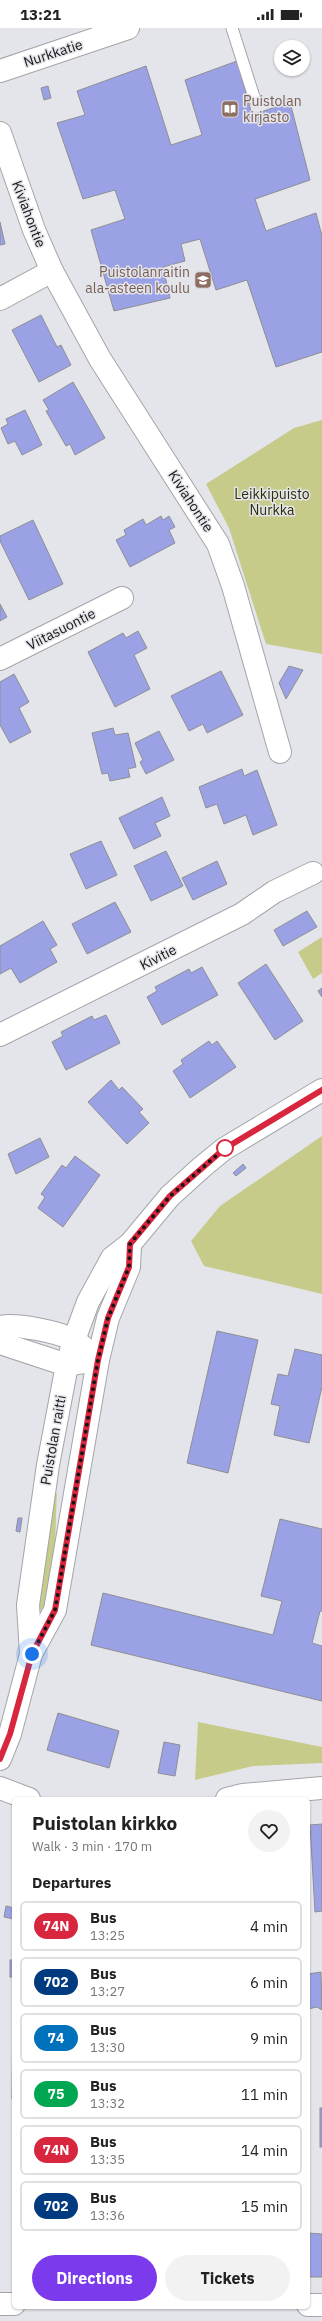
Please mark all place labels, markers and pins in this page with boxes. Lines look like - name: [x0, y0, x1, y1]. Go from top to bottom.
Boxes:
- place label: Puistolan kirjasto: [243, 92, 302, 126]
- library icon: Puistolan kirjasto: [220, 99, 240, 119]
- place label: Puistolanraitin ala-asteen koulu: [85, 263, 190, 297]
- school or university icon: Puistolanraitin ala-asteen koulu: [193, 270, 213, 290]
- unlabelled marker: [216, 1139, 234, 1157]

